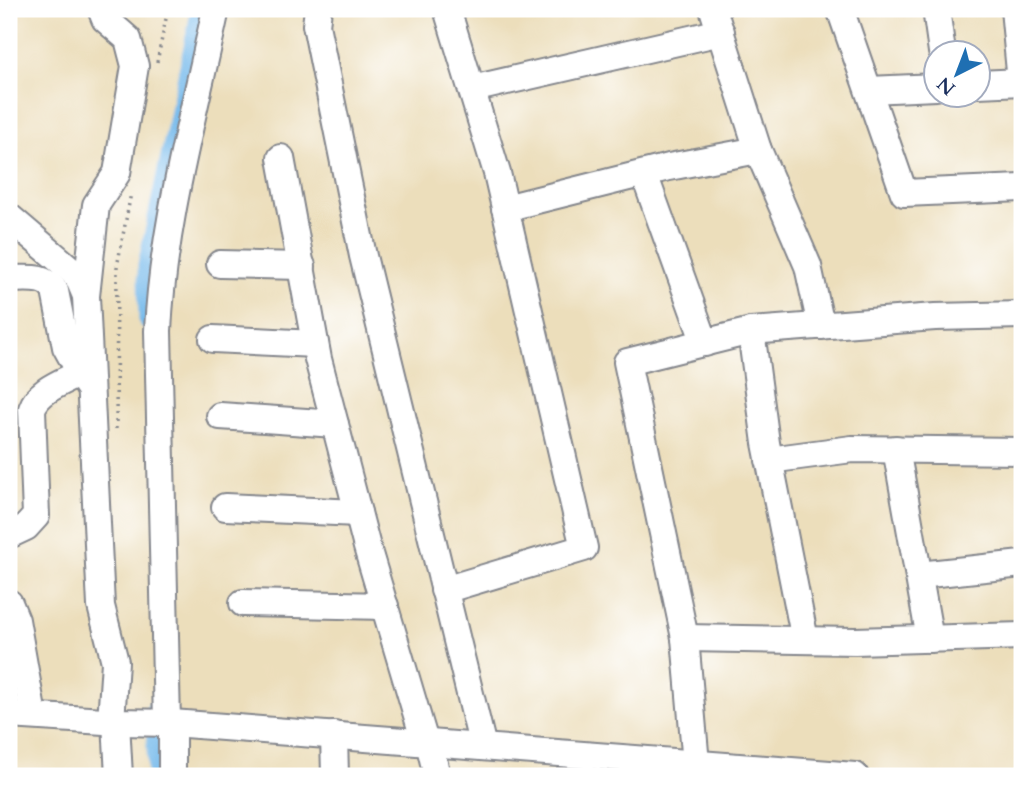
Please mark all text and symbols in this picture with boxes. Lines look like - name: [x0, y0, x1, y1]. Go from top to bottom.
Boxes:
- north arrow: [922, 38, 992, 108]
- text: N: [931, 70, 961, 101]

